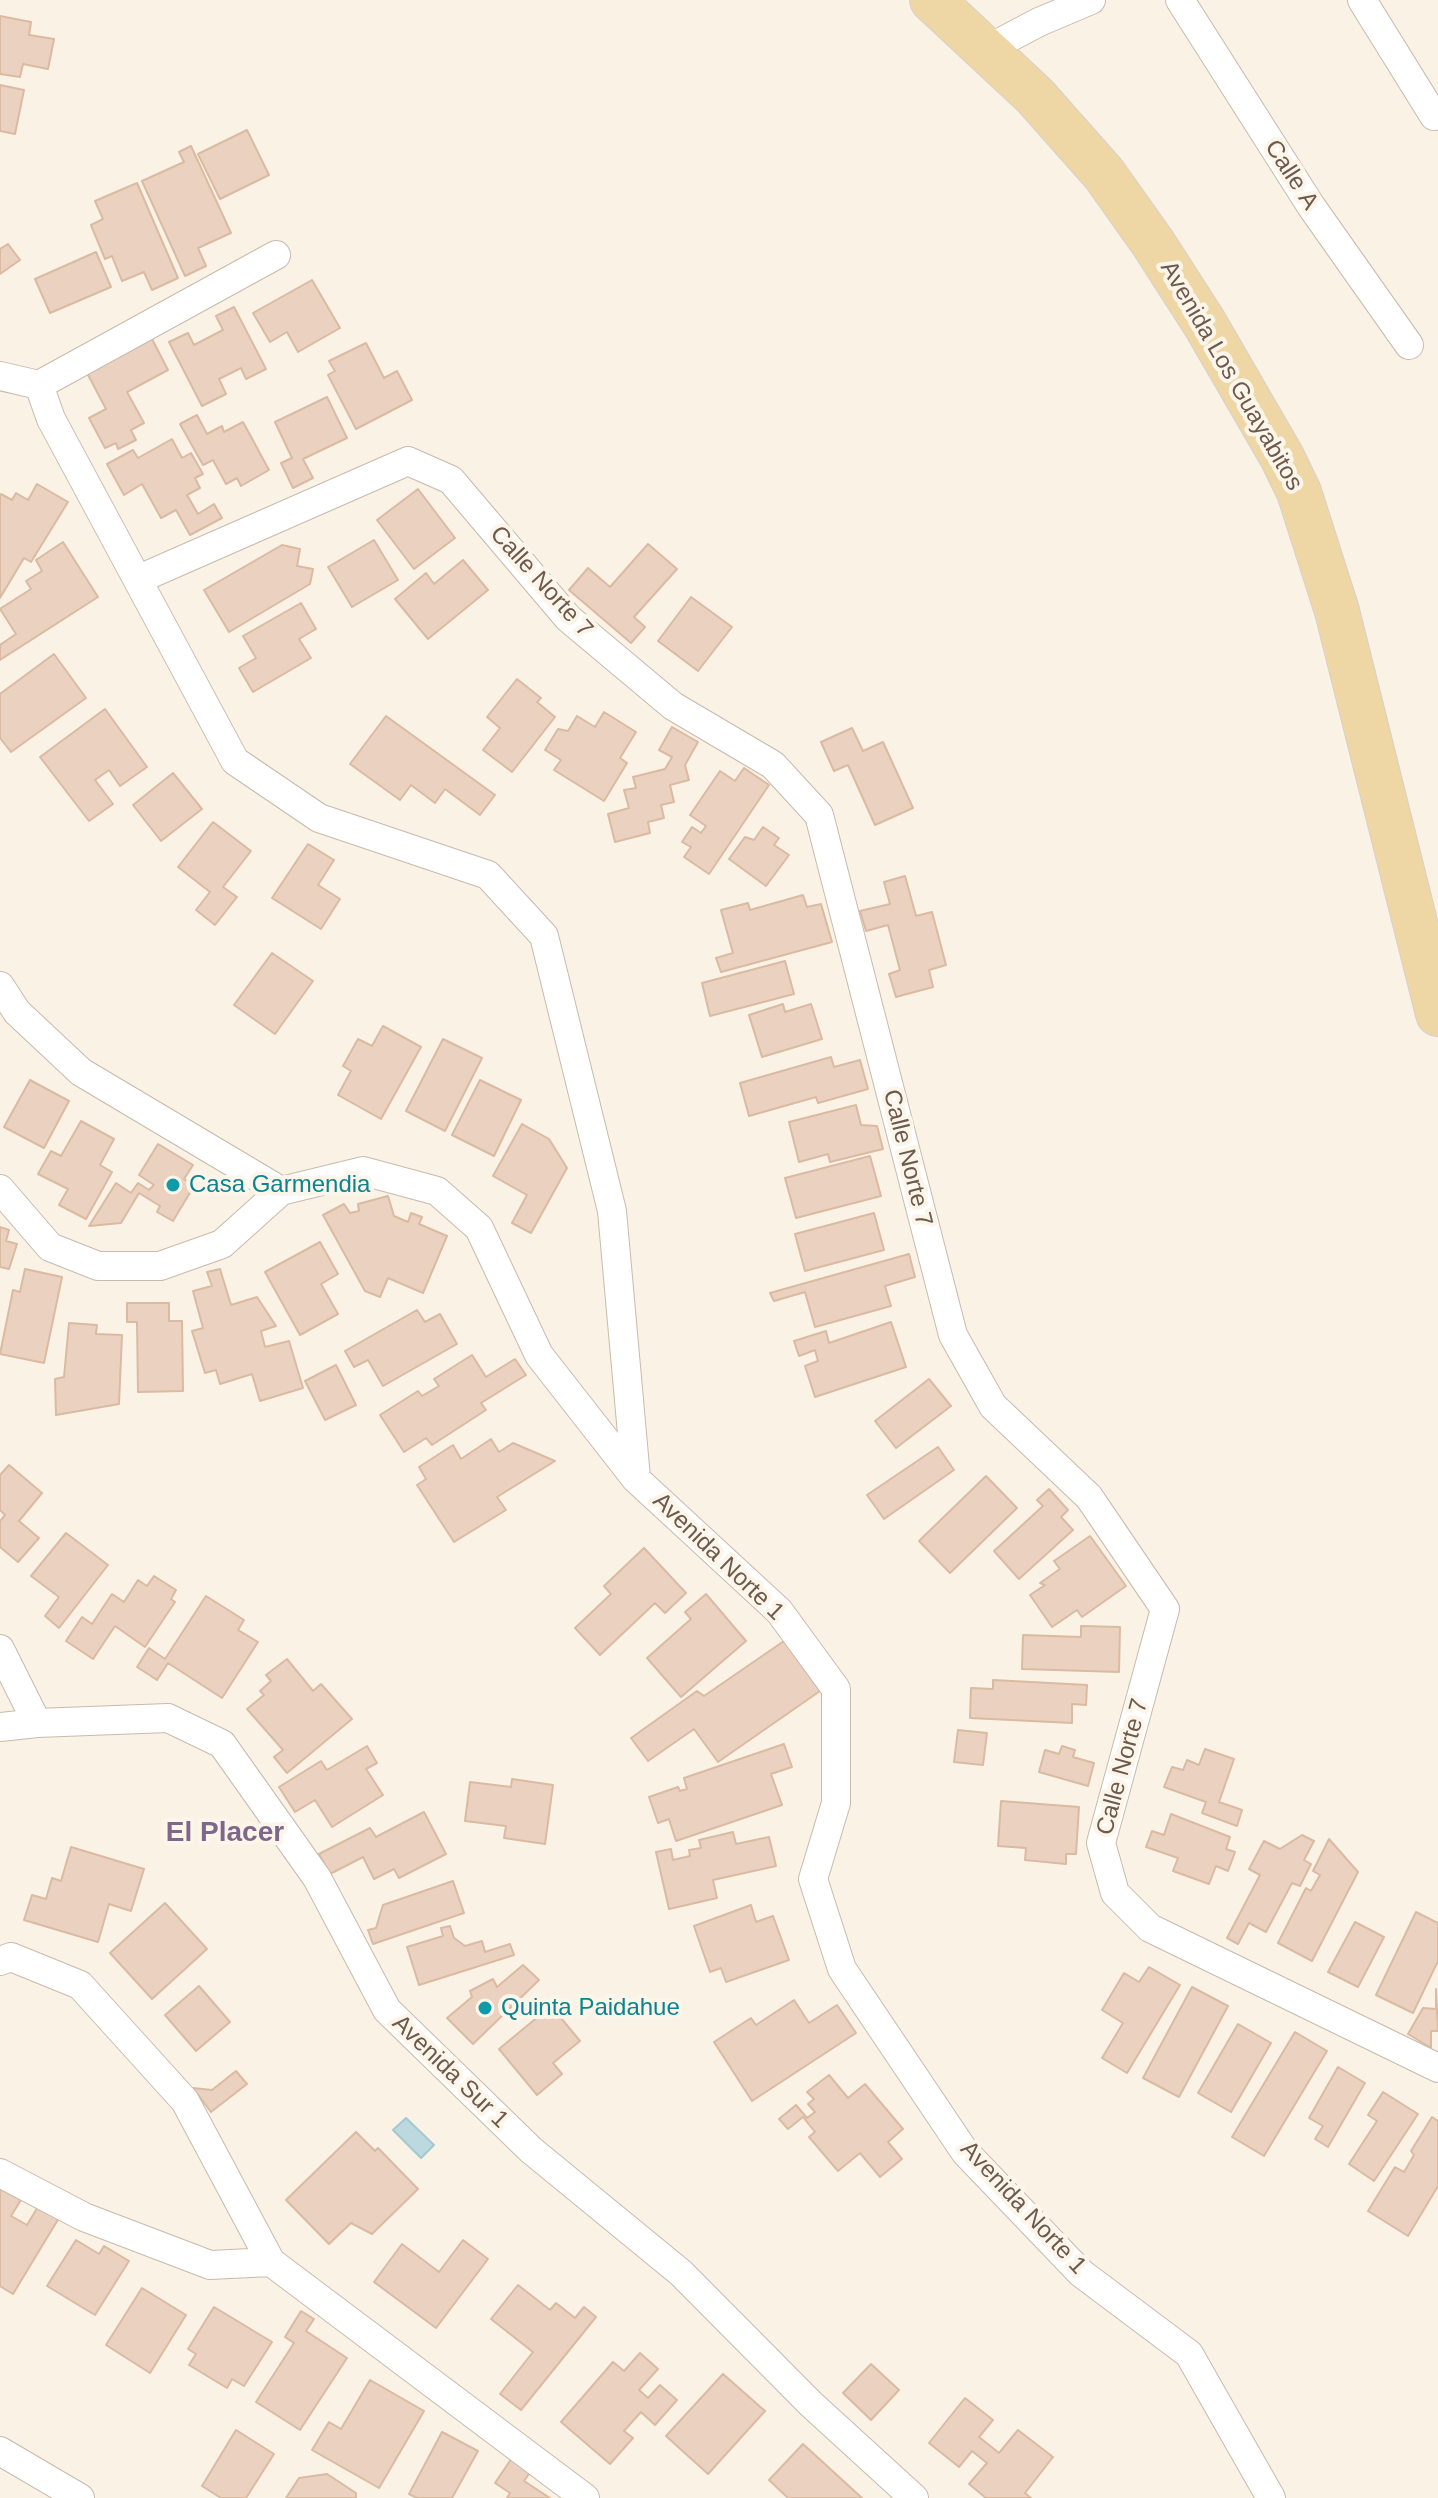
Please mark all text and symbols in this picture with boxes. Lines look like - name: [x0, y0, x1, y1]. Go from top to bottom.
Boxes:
- street label: Calle A: [1258, 135, 1324, 215]
- street label: Avenida Los Guayabitos: [1154, 256, 1308, 496]
- street label: Calle Norte 7: [483, 520, 599, 644]
- street label: Calle Norte 7: [876, 1087, 938, 1229]
- place label: Casa Garmendia: [189, 1171, 370, 1199]
- marker: Casa Garmendia: [164, 1176, 182, 1194]
- street label: Avenida Norte 1: [646, 1487, 790, 1627]
- street label: Calle Norte 7: [1091, 1696, 1155, 1838]
- district label: El Placer: [166, 1816, 284, 1850]
- place label: Quinta Paidahue: [501, 1994, 680, 2022]
- marker: Quinta Paidahue: [476, 1999, 494, 2017]
- street label: Avenida Sur 1: [386, 2009, 514, 2135]
- street label: Avenida Norte 1: [954, 2135, 1092, 2281]

